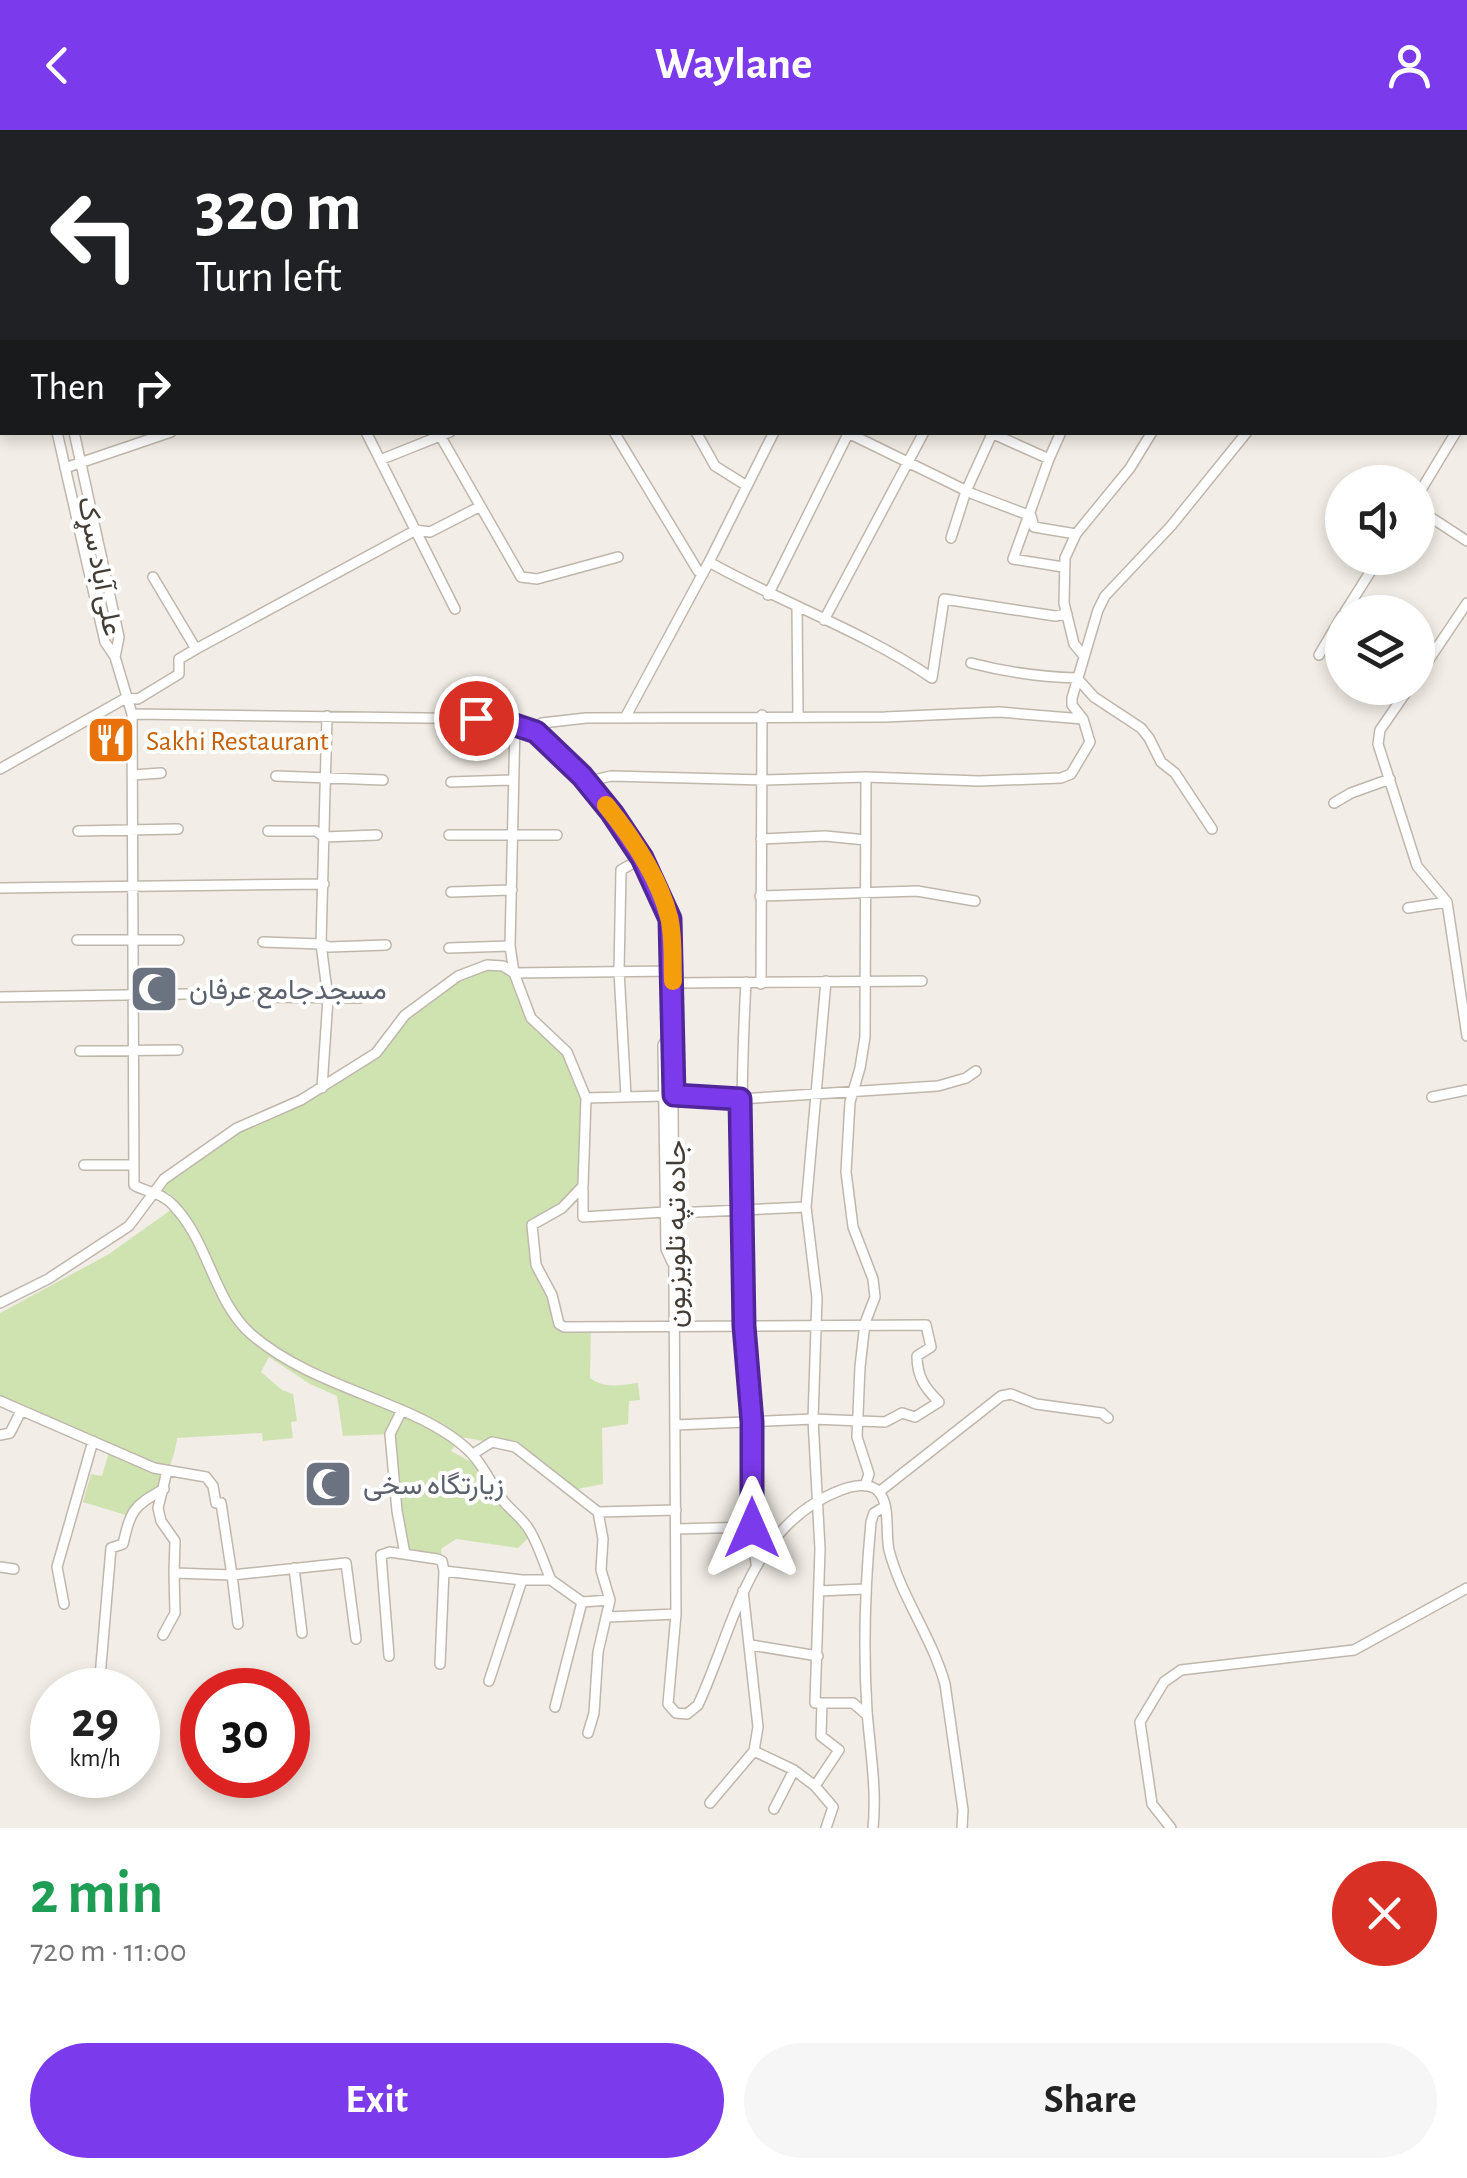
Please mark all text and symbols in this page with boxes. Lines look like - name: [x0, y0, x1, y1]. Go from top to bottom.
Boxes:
- icon: back: [30, 38, 85, 93]
- icon: person: [1382, 38, 1437, 93]
- text: Waylane: [655, 42, 812, 87]
- icon: left: [30, 170, 160, 300]
- text: 320 m: [195, 173, 362, 243]
- text: Turn left: [195, 255, 342, 300]
- icon: right: [125, 360, 180, 415]
- text: Then: [30, 369, 105, 407]
- map controls: [1325, 465, 1435, 705]
- button: sound: [1325, 465, 1435, 575]
- street label: علی آباد سړک: [68, 494, 126, 639]
- button: layers: [1325, 595, 1435, 705]
- pin: [434, 676, 519, 761]
- icon: arrive: [449, 691, 504, 746]
- restaurant icon: Sakhi Restaurant: [85, 714, 137, 766]
- place label: Sakhi Restaurant: [146, 728, 329, 756]
- mosque icon: مسجدجامع عرفان: [128, 963, 180, 1015]
- place label: مسجدجامع عرفان: [189, 977, 387, 1009]
- street label: جاده تپه تلویزیون: [663, 1140, 694, 1328]
- mosque icon: زیارتگاه سخی: [302, 1458, 354, 1510]
- place label: زیارتگاه سخی: [363, 1471, 504, 1502]
- position arrow: [700, 1476, 804, 1580]
- speed limit sign: 30: [180, 1668, 310, 1798]
- text: 29: [71, 1696, 119, 1746]
- text: km/h: [69, 1746, 121, 1771]
- button: close: [1332, 1861, 1437, 1966]
- text: 2 min: [30, 1864, 163, 1924]
- text: 720 m · 11:00: [30, 1935, 187, 1967]
- button: Exit: [30, 2043, 724, 2158]
- button: Share: [744, 2043, 1437, 2158]

